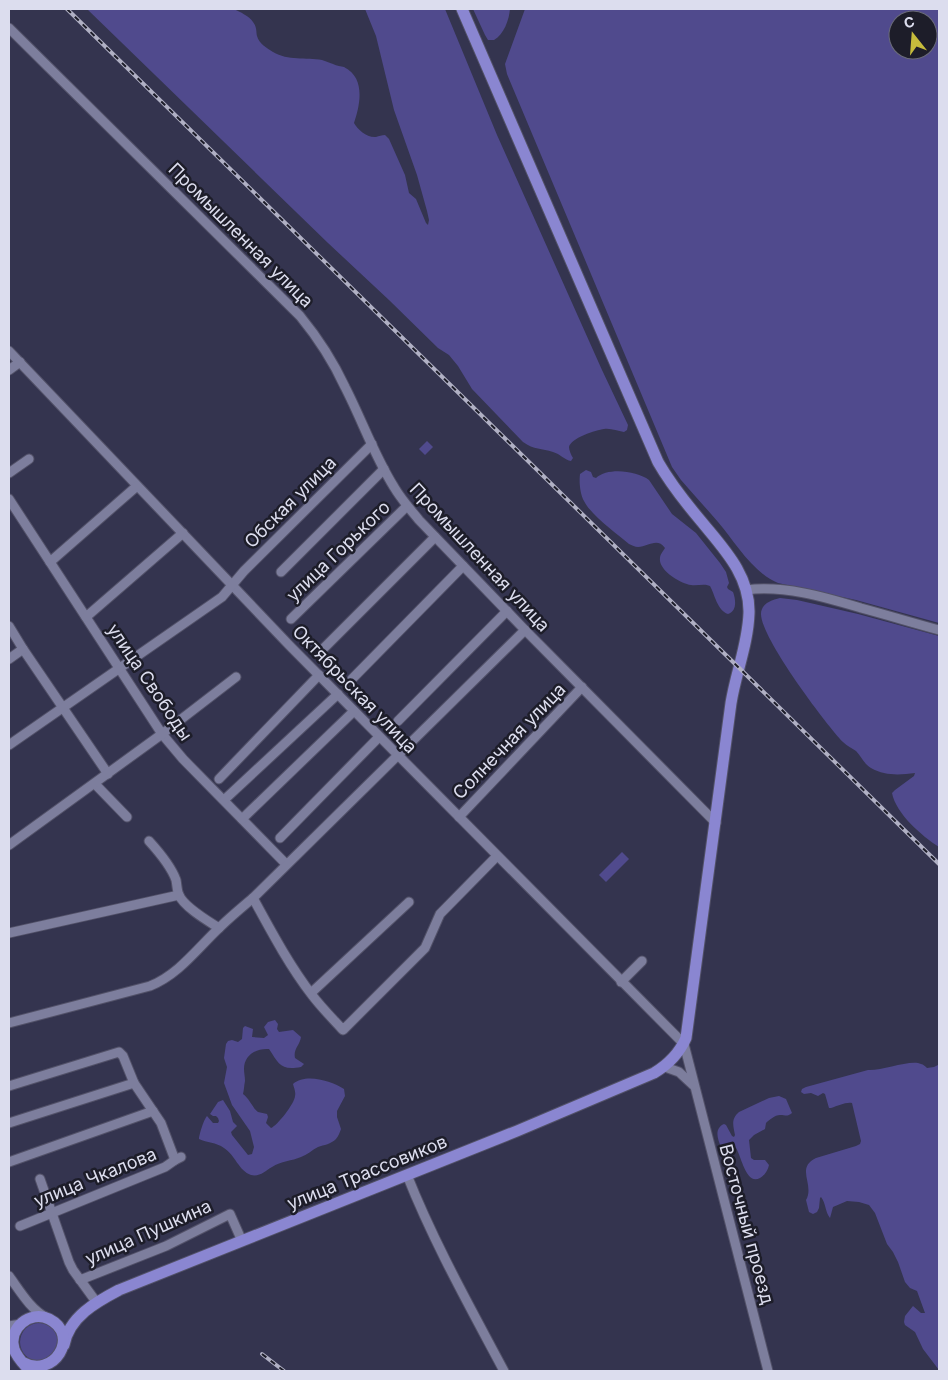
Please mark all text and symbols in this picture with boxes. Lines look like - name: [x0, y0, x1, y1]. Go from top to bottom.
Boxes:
- north arrow: [888, 10, 938, 60]
- text: С: [902, 12, 916, 32]
- street label: Промышленная улица: [164, 158, 318, 312]
- street label: Обская улица: [240, 452, 340, 552]
- street label: Промышленная улица: [406, 478, 554, 636]
- street label: улица Горького: [282, 496, 394, 606]
- street label: улица Свободы: [103, 620, 197, 744]
- street label: Октябрьская улица: [288, 621, 422, 757]
- street label: Солнечная улица: [448, 679, 570, 803]
- street label: улица Трассовиков: [284, 1130, 450, 1214]
- street label: Восточный проезд: [716, 1142, 778, 1306]
- street label: улица Чкалова: [31, 1143, 159, 1211]
- street label: улица Пушкина: [82, 1195, 214, 1269]

